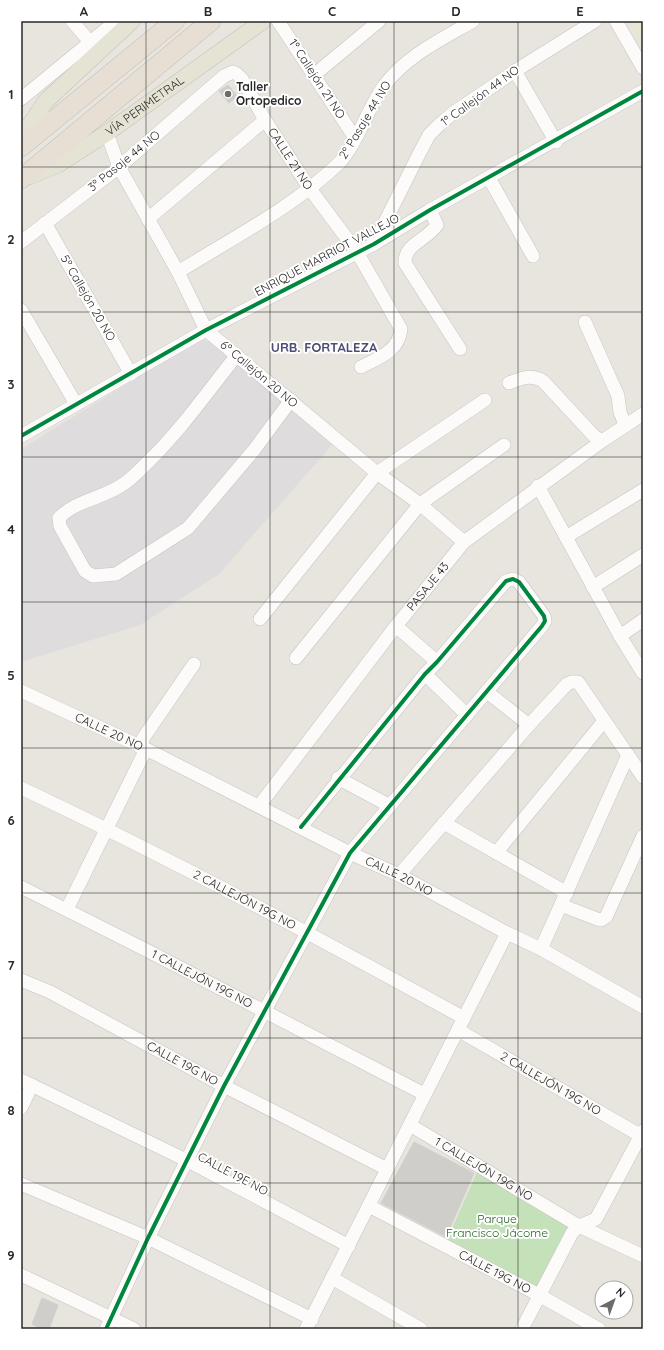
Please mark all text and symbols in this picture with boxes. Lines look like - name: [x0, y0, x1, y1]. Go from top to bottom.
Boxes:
- text: A: [80, 3, 89, 19]
- text: B: [204, 3, 212, 19]
- text: C: [328, 3, 336, 19]
- text: D: [451, 3, 461, 19]
- text: E: [576, 3, 584, 19]
- street label: 1º Callejón 21 NO: [286, 36, 349, 121]
- street label: 1º Callejón 44 NO: [437, 62, 522, 129]
- street label: VÍA PERIMETRAL: [102, 72, 187, 139]
- street label: 2º Pasaje 44 NO: [335, 78, 394, 162]
- place label: Taller Ortopedico: [236, 79, 302, 108]
- text: 1: [8, 86, 14, 102]
- marker: Taller Ortopedico: [223, 89, 233, 99]
- street label: CALLE 21 NO: [265, 125, 316, 192]
- street label: 3º Pasaje 44 NO: [85, 127, 163, 194]
- street label: ENRIQUE MARRIOT VALLEJO: [252, 210, 402, 299]
- text: 2: [7, 231, 15, 247]
- street label: 5º Callejón 20 NO: [58, 252, 119, 344]
- street label: 6º Callejón 20 NO: [217, 337, 301, 411]
- district label: URB. FORTALEZA: [271, 339, 378, 355]
- text: 3: [8, 376, 15, 392]
- text: 4: [7, 521, 15, 537]
- street label: PASAJE 43: [403, 559, 452, 614]
- text: 5: [7, 667, 15, 683]
- street label: CALLE 20 NO: [73, 709, 146, 754]
- text: 6: [7, 812, 15, 828]
- street label: CALLE 20 NO: [363, 853, 436, 899]
- street label: 2 CALLEJÓN 19G NO: [191, 866, 299, 933]
- street label: 1 CALLEJÓN 19G NO: [149, 946, 255, 1011]
- text: 7: [7, 957, 15, 973]
- street label: CALLE 19G NO: [144, 1038, 221, 1089]
- street label: 2 CALLEJÓN 19G NO: [498, 1048, 604, 1118]
- text: 8: [7, 1102, 15, 1118]
- street label: 1 CALLEJÓN 19G NO: [432, 1134, 536, 1204]
- street label: CALLE 19E NO: [195, 1149, 271, 1198]
- park label: Parque Francisco Jácome: [446, 1211, 548, 1240]
- street label: CALLE 19G NO: [456, 1246, 534, 1296]
- text: 9: [7, 1247, 15, 1263]
- north arrow: [594, 1280, 634, 1320]
- text: N: [613, 1285, 628, 1300]

